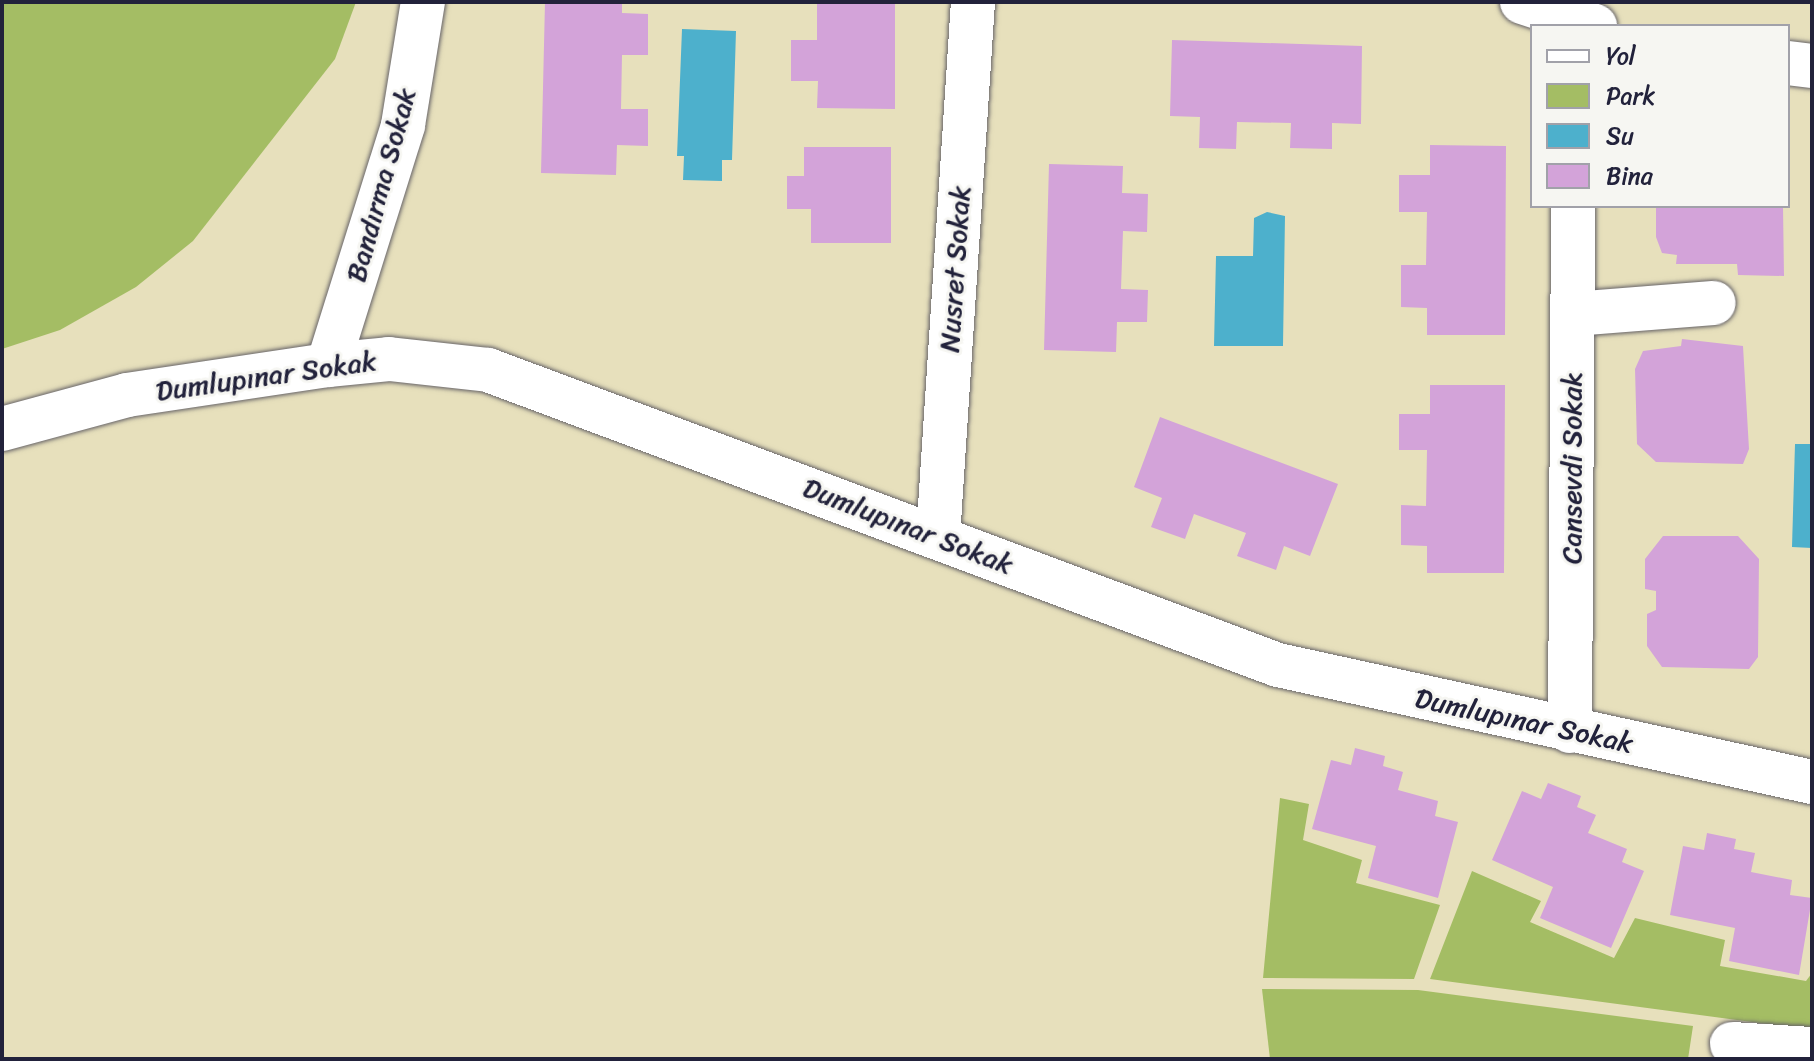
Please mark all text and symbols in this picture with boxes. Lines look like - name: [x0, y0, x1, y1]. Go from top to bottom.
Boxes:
- legend: [1530, 24, 1790, 208]
- text: Yol: [1606, 35, 1636, 77]
- text: Park: [1606, 75, 1655, 117]
- street label: Bandırma Sokak: [339, 84, 423, 286]
- text: Su: [1606, 115, 1634, 157]
- text: Bina: [1606, 155, 1653, 197]
- street label: Nusret Sokak: [932, 184, 978, 354]
- street label: Dumlupınar Sokak: [154, 344, 378, 408]
- street label: Cansevdi Sokak: [1555, 372, 1589, 564]
- street label: Dumlupınar Sokak: [798, 470, 1018, 582]
- street label: Dumlupınar Sokak: [1412, 681, 1636, 761]

